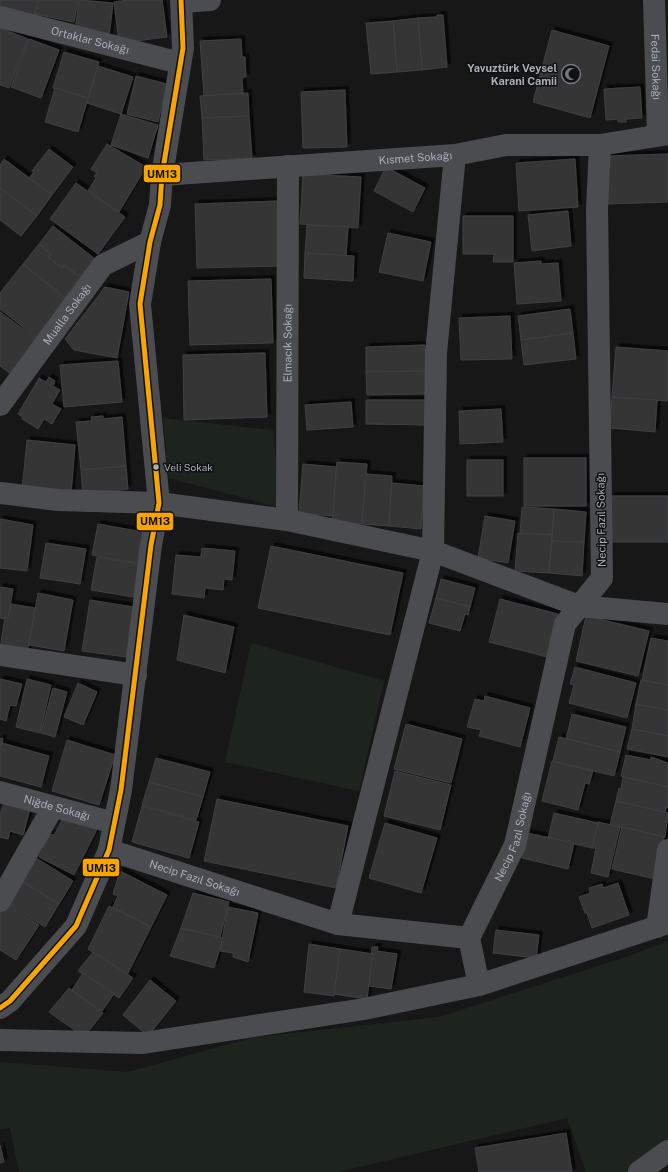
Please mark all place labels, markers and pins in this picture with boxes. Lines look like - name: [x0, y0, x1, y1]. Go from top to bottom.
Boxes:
- place label: Yavuztürk Veysel Karani Camii: [467, 62, 557, 87]
- mosque icon: Yavuztürk Veysel Karani Camii: [560, 63, 582, 85]
- place label: Veli Sokak: [164, 461, 213, 473]
- marker: Veli Sokak: [151, 462, 161, 472]

